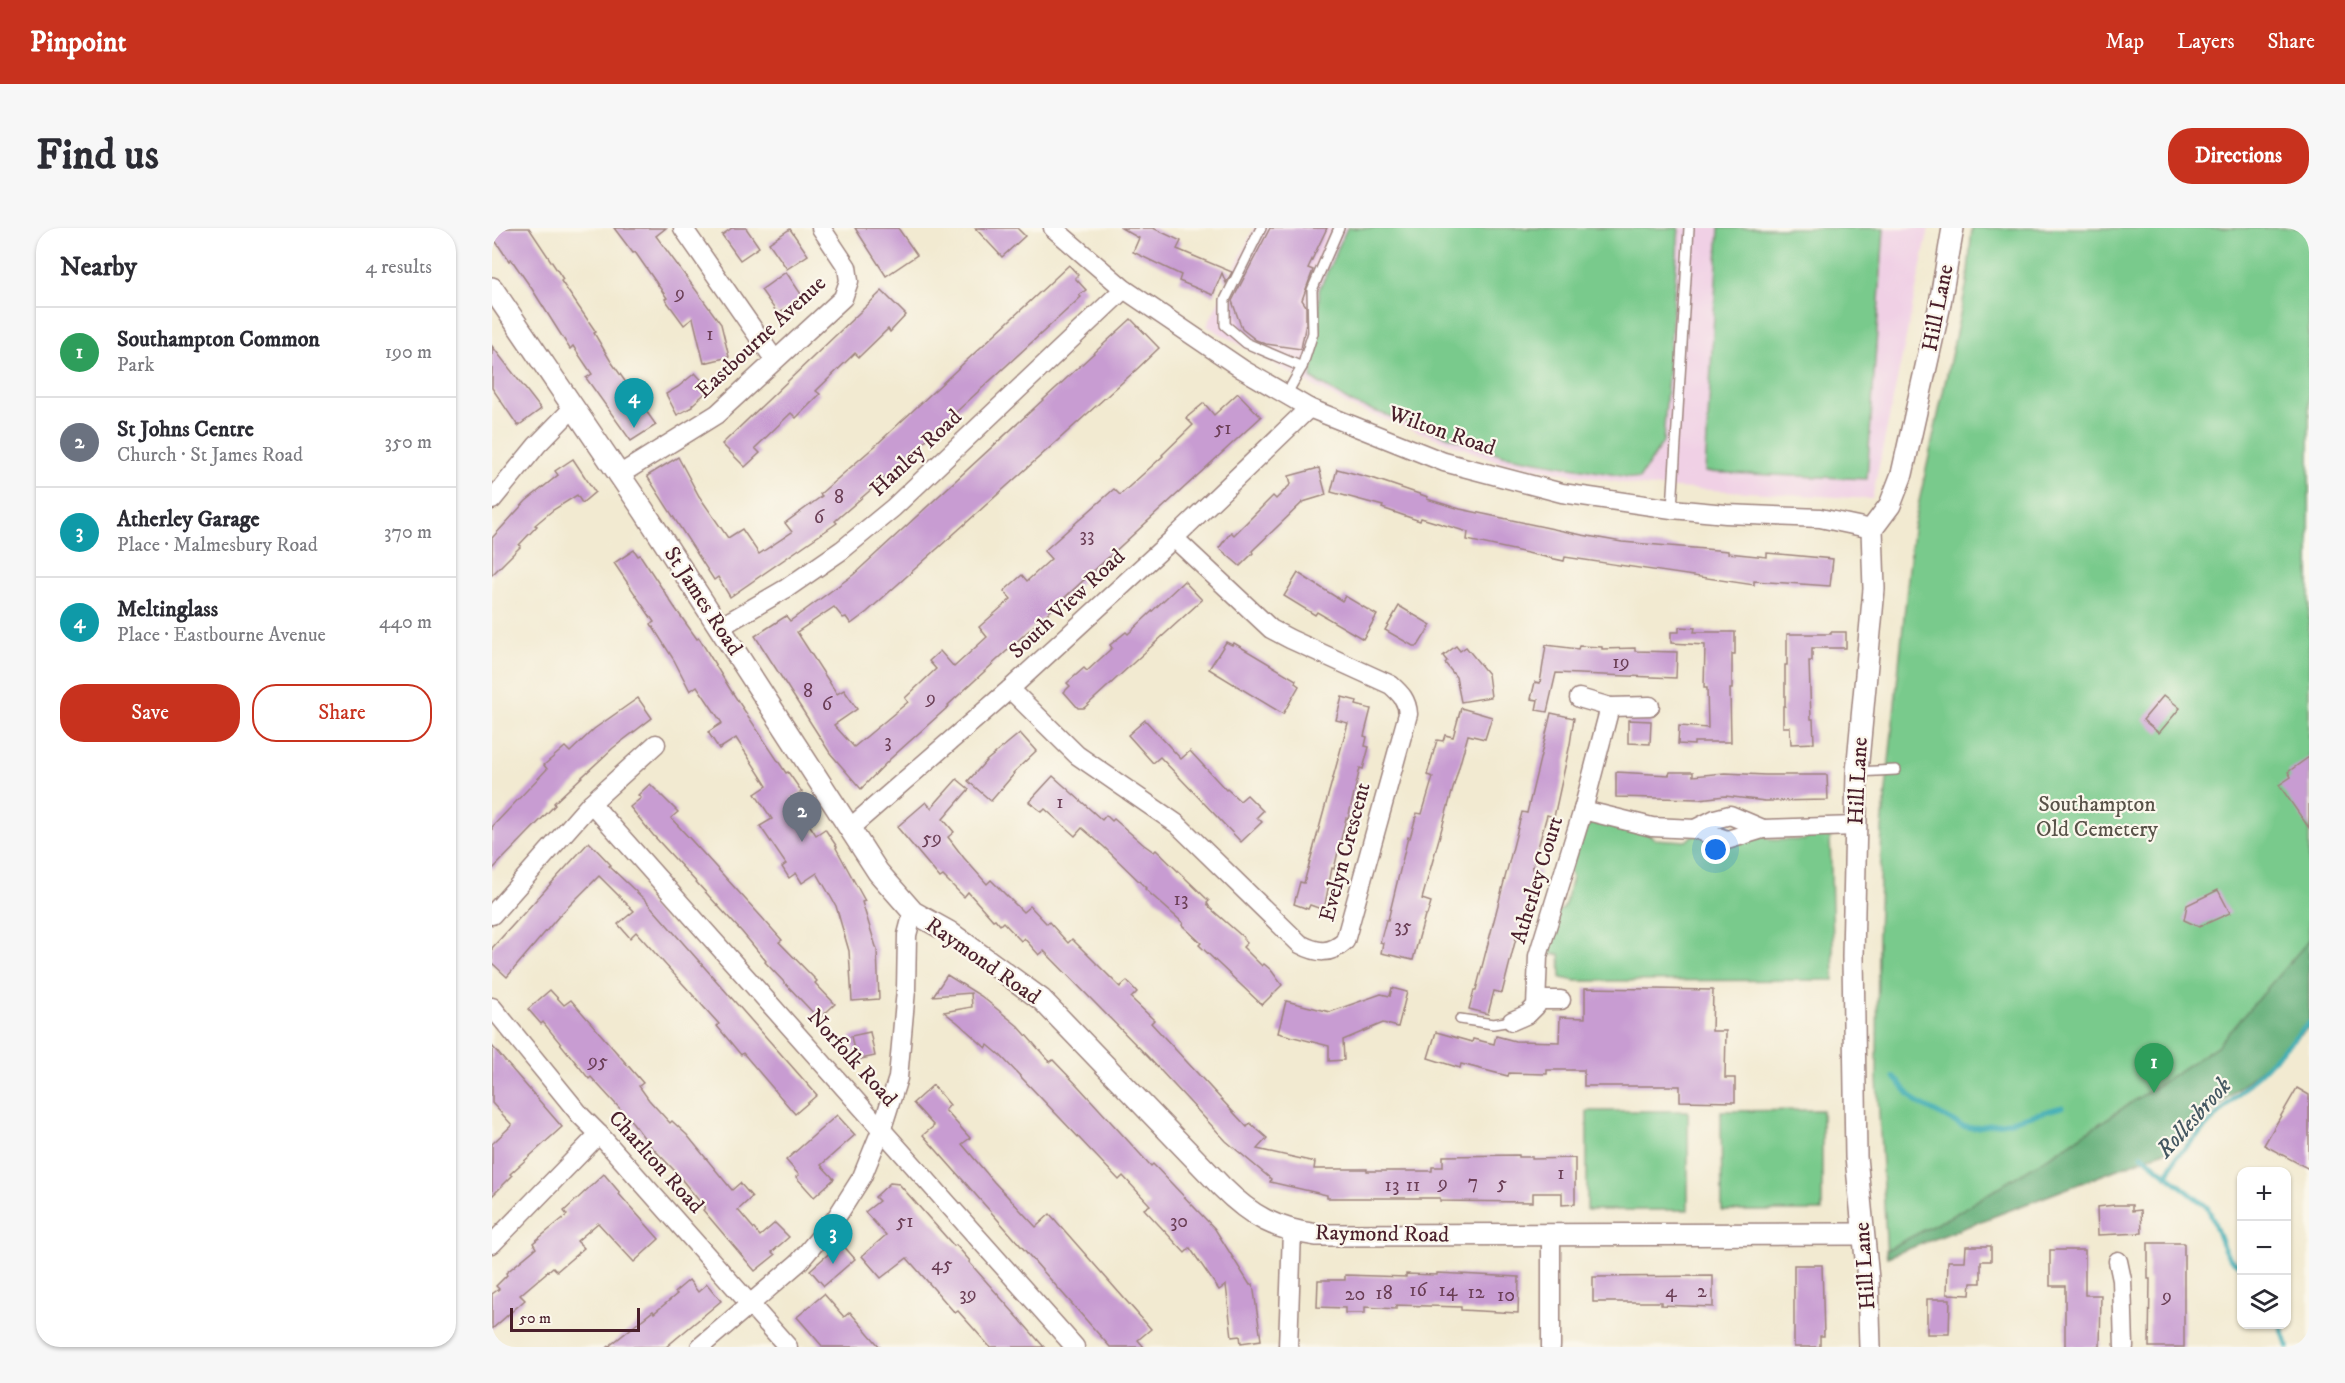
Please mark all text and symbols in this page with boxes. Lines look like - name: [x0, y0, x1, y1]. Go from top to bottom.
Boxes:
- text: Pinpoint: [30, 25, 126, 60]
- text: Map: [2105, 29, 2144, 55]
- text: Layers: [2177, 29, 2235, 55]
- text: Share: [2268, 29, 2315, 55]
- button: Directions: [2168, 128, 2309, 184]
- text: Find us: [36, 130, 159, 182]
- text: Nearby: [60, 251, 137, 284]
- text: 4 results: [365, 255, 432, 280]
- street label: Hill Lane: [1916, 262, 1960, 354]
- street label: Eastbourne Avenue: [690, 270, 832, 404]
- house number: 9: [674, 281, 685, 306]
- house number: 1: [706, 322, 714, 347]
- text: Southampton Common: [117, 326, 320, 353]
- text: 1: [76, 340, 83, 365]
- text: 190 m: [385, 340, 432, 365]
- text: Park: [117, 353, 154, 378]
- pin: 4: [614, 378, 654, 428]
- street label: Wilton Road: [1384, 400, 1499, 462]
- street label: Hanley Road: [864, 404, 968, 502]
- text: St Johns Centre: [117, 416, 254, 443]
- house number: 51: [1214, 416, 1232, 441]
- text: 2: [75, 430, 84, 455]
- text: 350 m: [385, 430, 432, 455]
- text: Church · St James Road: [117, 443, 303, 468]
- house number: 8: [834, 485, 844, 510]
- house number: 6: [814, 505, 825, 530]
- text: Atherley Garage: [117, 506, 260, 533]
- text: 3: [76, 520, 83, 545]
- text: 370 m: [384, 520, 432, 545]
- house number: 33: [1080, 523, 1094, 548]
- text: Place · Malmesbury Road: [117, 533, 318, 558]
- street label: St James Road: [658, 542, 748, 660]
- street label: South View Road: [1003, 543, 1131, 665]
- text: Meltinglass: [117, 596, 218, 623]
- text: 4: [74, 610, 85, 635]
- text: 440 m: [379, 610, 432, 635]
- text: Place · Eastbourne Avenue: [117, 623, 326, 648]
- house number: 19: [1612, 650, 1630, 675]
- house number: 8: [803, 679, 813, 704]
- button: Save: [60, 684, 240, 742]
- button: Share: [252, 684, 432, 742]
- house number: 9: [925, 686, 936, 711]
- house number: 6: [822, 692, 833, 717]
- house number: 3: [884, 729, 892, 754]
- street label: Hill Lane: [1842, 736, 1874, 826]
- street label: Evelyn Crescent: [1313, 779, 1377, 925]
- house number: 1: [1056, 790, 1064, 815]
- park label: Southampton Old Cemetery: [2036, 791, 2158, 843]
- pin: 2: [782, 792, 822, 842]
- street label: Atherley Court: [1505, 813, 1569, 947]
- house number: 59: [922, 826, 942, 851]
- your location: [1701, 835, 1730, 864]
- house number: 13: [1174, 887, 1188, 912]
- street label: Raymond Road: [920, 911, 1046, 1011]
- house number: 35: [1394, 914, 1412, 939]
- street label: Norfolk Road: [801, 1004, 903, 1112]
- pin: 1: [2134, 1044, 2174, 1093]
- house number: 95: [587, 1049, 608, 1074]
- water label: Rollesbrook: [2149, 1071, 2238, 1165]
- street label: Charlton Road: [603, 1105, 709, 1219]
- house number: 1: [1557, 1161, 1565, 1186]
- map controls: [2237, 1167, 2291, 1329]
- button: +: [2237, 1167, 2291, 1221]
- house number: 7: [1468, 1170, 1478, 1195]
- house number: 9: [1437, 1171, 1448, 1196]
- house number: 5: [1497, 1171, 1507, 1196]
- house number: 13: [1385, 1173, 1399, 1198]
- house number: 11: [1406, 1173, 1420, 1198]
- house number: 51: [896, 1209, 914, 1234]
- house number: 30: [1170, 1209, 1188, 1234]
- pin: 3: [814, 1214, 852, 1264]
- street label: Raymond Road: [1315, 1219, 1449, 1249]
- street label: Hill Lane: [1848, 1221, 1882, 1311]
- button: −: [2237, 1221, 2291, 1275]
- house number: 45: [931, 1252, 953, 1277]
- button: layers: [2237, 1275, 2291, 1329]
- house number: 16: [1409, 1278, 1427, 1303]
- house number: 14: [1439, 1278, 1458, 1303]
- house number: 4: [1665, 1279, 1677, 1304]
- house number: 2: [1697, 1279, 1707, 1304]
- house number: 12: [1467, 1280, 1485, 1305]
- house number: 18: [1375, 1281, 1393, 1306]
- house number: 39: [959, 1282, 977, 1307]
- house number: 20: [1345, 1282, 1365, 1307]
- house number: 10: [1497, 1283, 1515, 1308]
- house number: 9: [2161, 1284, 2172, 1309]
- scale bar: [510, 1305, 640, 1332]
- text: 50 m: [519, 1308, 551, 1328]

